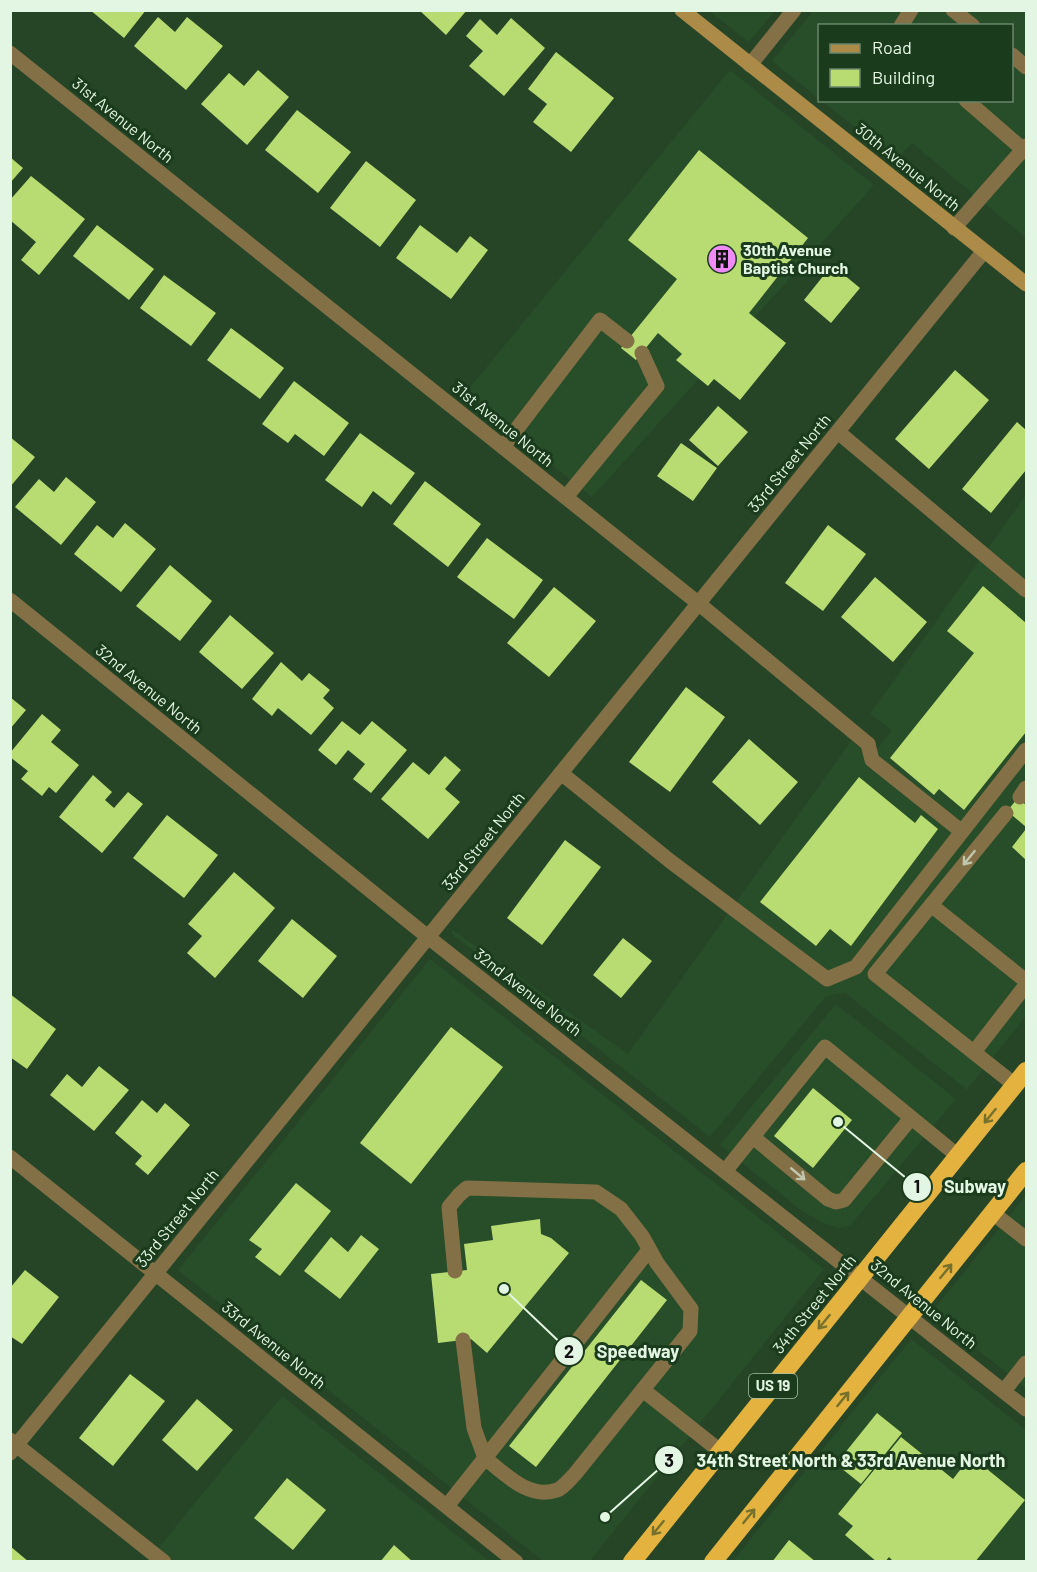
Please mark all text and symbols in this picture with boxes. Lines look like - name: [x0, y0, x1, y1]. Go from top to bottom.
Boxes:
- legend: [818, 24, 1013, 102]
- text: Road: [872, 36, 912, 58]
- text: Building: [872, 66, 935, 88]
- street label: 31st Avenue North: [69, 73, 178, 166]
- street label: 30th Avenue North: [852, 119, 964, 215]
- place label: 30th Avenue Baptist Church: [743, 240, 848, 277]
- building icon: 30th Avenue Baptist Church: [706, 243, 738, 275]
- street label: 31st Avenue North: [449, 377, 558, 470]
- street label: 33rd Street North: [743, 410, 834, 516]
- street label: 32nd Avenue North: [92, 640, 206, 737]
- street label: 33rd Street North: [437, 788, 528, 894]
- one-way arrow: [962, 850, 975, 866]
- street label: 32nd Avenue North: [471, 944, 586, 1040]
- one-way arrow: [983, 1108, 996, 1124]
- street label: 33rd Street North: [131, 1165, 222, 1271]
- one-way arrow: [790, 1168, 806, 1181]
- callout: Subway: [902, 1169, 1018, 1205]
- text: 1: [914, 1175, 920, 1197]
- text: Subway: [944, 1175, 1006, 1197]
- street label: 34th Street North: [768, 1250, 859, 1357]
- street label: 32nd Avenue North: [867, 1255, 981, 1352]
- one-way arrow: [939, 1264, 953, 1279]
- street label: 33rd Avenue North: [219, 1297, 330, 1392]
- one-way arrow: [817, 1314, 831, 1329]
- callout: Speedway: [554, 1333, 691, 1369]
- text: 2: [564, 1340, 574, 1362]
- text: Speedway: [597, 1340, 679, 1362]
- road number: US 19: [749, 1374, 797, 1398]
- one-way arrow: [837, 1391, 850, 1407]
- callout: 34th Street North & 33rd Avenue North: [654, 1442, 1017, 1478]
- text: 3: [664, 1449, 674, 1471]
- text: 34th Street North & 33rd Avenue North: [697, 1449, 1005, 1471]
- one-way arrow: [743, 1508, 756, 1524]
- one-way arrow: [652, 1520, 665, 1536]

